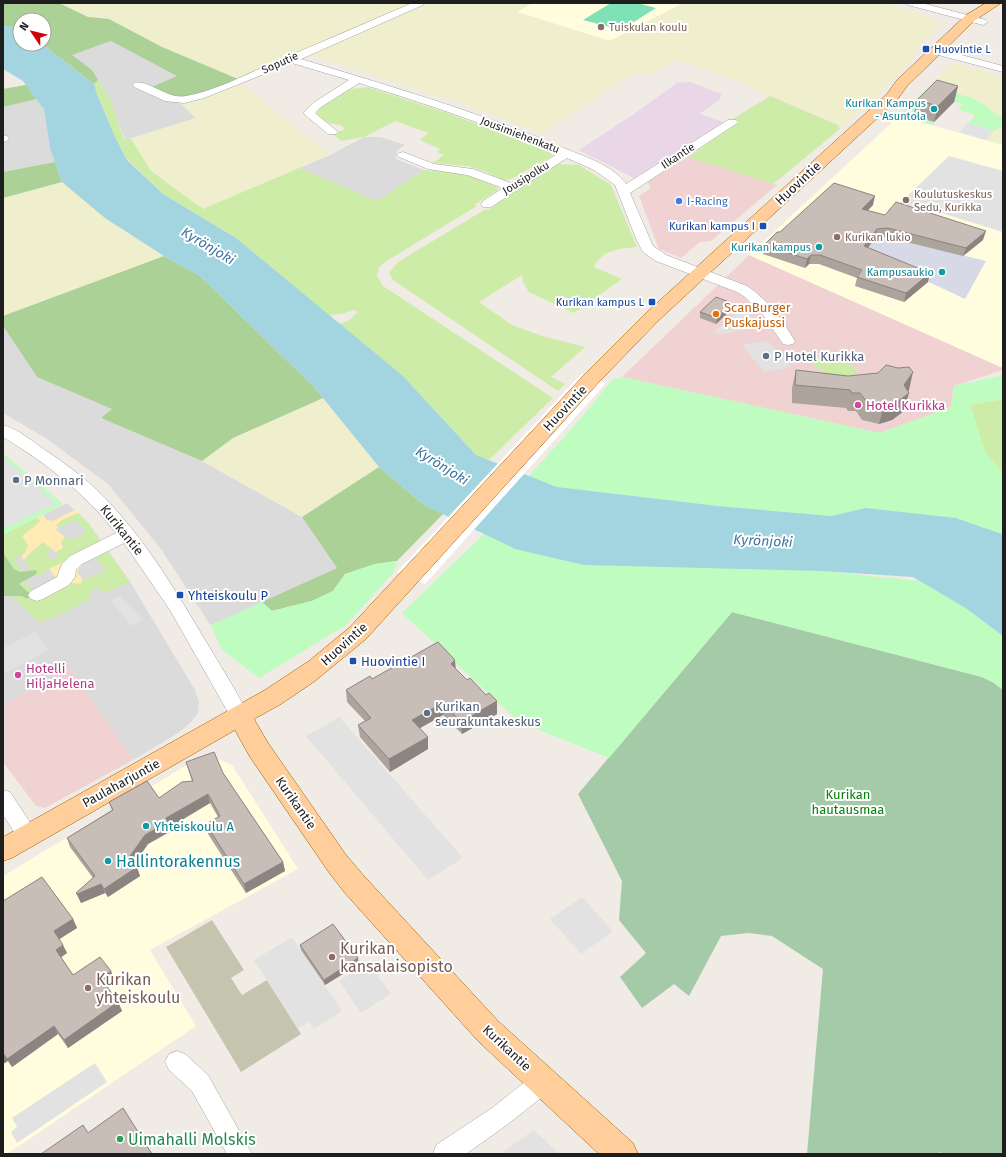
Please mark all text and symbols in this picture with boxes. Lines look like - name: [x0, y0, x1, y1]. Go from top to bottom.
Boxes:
- north arrow: [12, 12, 52, 52]
- text: N: [17, 20, 32, 33]
- place label: Tuiskulan koulu: [609, 21, 687, 34]
- marker: Tuiskulan koulu: [596, 22, 606, 32]
- place label: Huovintie L: [934, 43, 991, 56]
- marker: Huovintie L: [921, 44, 931, 54]
- street label: Soputie: [260, 49, 300, 77]
- place label: Kurikan Kampus - Asuntola: [845, 97, 926, 123]
- marker: Kurikan Kampus - Asuntola: [929, 104, 939, 114]
- street label: Jousimiehenkatu: [479, 114, 561, 156]
- street label: Ilkantie: [659, 140, 697, 172]
- street label: Huovintie: [772, 158, 824, 208]
- street label: Jousipolku: [500, 159, 552, 197]
- place label: Koulutuskeskus Sedu, Kurikka: [914, 188, 992, 214]
- place label: I-Racing: [687, 195, 728, 208]
- marker: Koulutuskeskus Sedu, Kurikka: [901, 195, 911, 205]
- marker: I-Racing: [674, 196, 684, 206]
- place label: Kurikan kampus I: [669, 220, 755, 233]
- marker: Kurikan kampus I: [758, 221, 768, 231]
- water label: Kyrönjoki: [178, 223, 238, 269]
- place label: Kurikan lukio: [845, 231, 911, 244]
- marker: Kurikan lukio: [832, 232, 842, 242]
- place label: Kurikan kampus: [731, 241, 811, 254]
- marker: Kurikan kampus: [814, 242, 824, 252]
- place label: Kampusaukio: [867, 266, 934, 279]
- marker: Kampusaukio: [937, 267, 947, 277]
- place label: Kurikan kampus L: [556, 296, 645, 309]
- marker: Kurikan kampus L: [647, 297, 657, 307]
- place label: ScanBurger Puskajussi: [724, 300, 791, 330]
- marker: ScanBurger Puskajussi: [711, 309, 721, 319]
- place label: P Hotel Kurikka: [774, 349, 864, 364]
- marker: P Hotel Kurikka: [761, 351, 771, 361]
- street label: Huovintie: [540, 382, 590, 434]
- place label: Hotel Kurikka: [866, 398, 945, 413]
- marker: Hotel Kurikka: [853, 400, 863, 410]
- water label: Kyrönjoki: [412, 443, 472, 489]
- place label: P Monnari: [24, 473, 84, 488]
- marker: P Monnari: [11, 475, 21, 485]
- street label: Kurikantie: [97, 502, 147, 558]
- water label: Kyrönjoki: [733, 531, 793, 551]
- place label: Yhteiskoulu P: [188, 588, 268, 603]
- marker: Yhteiskoulu P: [175, 590, 185, 600]
- street label: Huovintie: [318, 619, 370, 669]
- place label: Huovintie I: [361, 654, 425, 669]
- marker: Huovintie I: [348, 656, 358, 666]
- place label: Hotelli HiljaHelena: [26, 661, 94, 691]
- marker: Hotelli HiljaHelena: [13, 670, 23, 680]
- place label: Kurikan seurakuntakeskus: [435, 699, 541, 729]
- marker: Kurikan seurakuntakeskus: [422, 708, 432, 718]
- street label: Paulaharjuntie: [80, 756, 162, 810]
- street label: Kurikantie: [273, 774, 319, 832]
- park label: Kurikan hautausmaa: [812, 787, 884, 817]
- place label: Yhteiskoulu A: [154, 819, 234, 834]
- marker: Yhteiskoulu A: [141, 821, 151, 831]
- place label: Hallintorakennus: [116, 852, 240, 871]
- marker: Hallintorakennus: [103, 856, 113, 866]
- place label: Kurikan kansalaisopisto: [340, 939, 453, 976]
- marker: Kurikan kansalaisopisto: [327, 952, 337, 962]
- place label: Kurikan yhteiskoulu: [96, 970, 180, 1007]
- marker: Kurikan yhteiskoulu: [83, 983, 93, 993]
- street label: Kurikantie: [480, 1022, 534, 1074]
- place label: Uimahalli Molskis: [128, 1130, 256, 1149]
- marker: Uimahalli Molskis: [115, 1134, 125, 1144]

